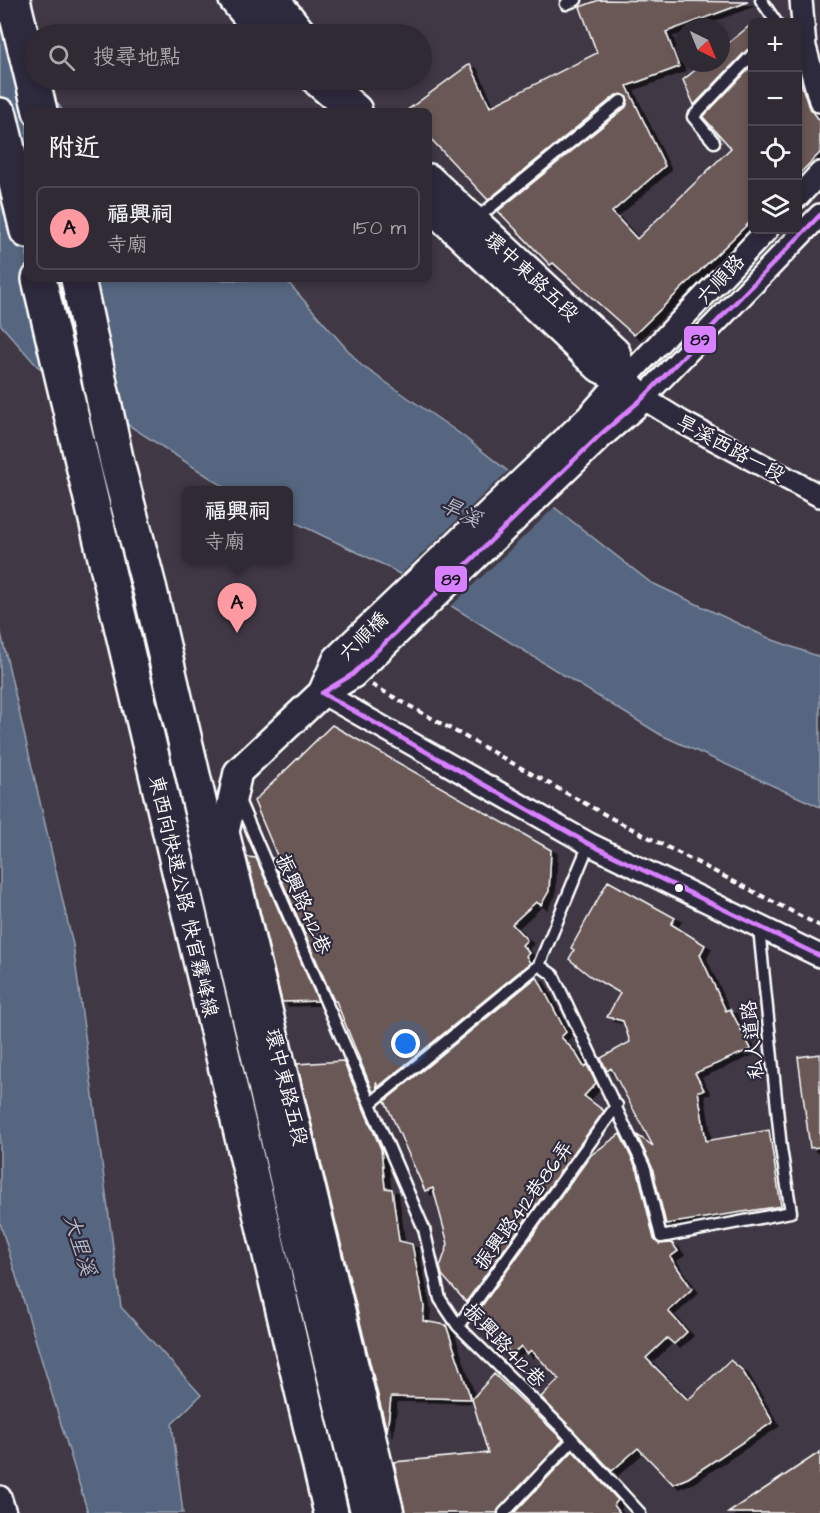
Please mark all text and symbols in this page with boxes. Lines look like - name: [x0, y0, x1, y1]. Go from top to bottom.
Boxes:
- north arrow: [676, 18, 730, 72]
- map controls: [748, 18, 802, 234]
- button: +: [748, 18, 802, 72]
- search box: [24, 24, 432, 90]
- icon: search: [45, 41, 78, 74]
- text: 搜尋地點: [93, 42, 181, 73]
- button: −: [748, 72, 802, 126]
- button: locate: [748, 126, 802, 180]
- text: 附近: [48, 130, 100, 166]
- button: layers: [748, 180, 802, 234]
- text: 福興祠: [107, 199, 173, 230]
- text: A: [63, 214, 76, 242]
- text: 150 m: [353, 214, 406, 242]
- street label: 環中東路五段: [478, 226, 585, 328]
- text: 寺廟: [107, 231, 147, 259]
- street label: 六順路: [690, 247, 752, 311]
- line badge: 89: [683, 325, 717, 354]
- text: 89: [690, 329, 710, 351]
- street label: 旱溪西路一段: [671, 408, 790, 489]
- popup: [182, 486, 293, 564]
- water label: 旱溪: [436, 490, 487, 535]
- text: 福興祠: [204, 496, 271, 527]
- text: 寺廟: [204, 528, 244, 556]
- line badge: 89: [434, 565, 468, 593]
- text: 89: [441, 569, 461, 591]
- pin: A: [218, 584, 256, 633]
- street label: 六順橋: [333, 606, 395, 668]
- street label: 東西向快速公路 快官霧峰線: [141, 772, 225, 1020]
- street label: 振興路412巷: [268, 850, 338, 960]
- unlabelled marker: [673, 882, 685, 894]
- street label: 私人道路: [735, 998, 771, 1081]
- street label: 環中東路五段: [258, 1026, 314, 1149]
- your location: [391, 1029, 420, 1058]
- street label: 振興路412巷86弄: [467, 1135, 580, 1276]
- water label: 大里溪: [56, 1211, 103, 1280]
- street label: 振興路412巷: [457, 1297, 552, 1395]

